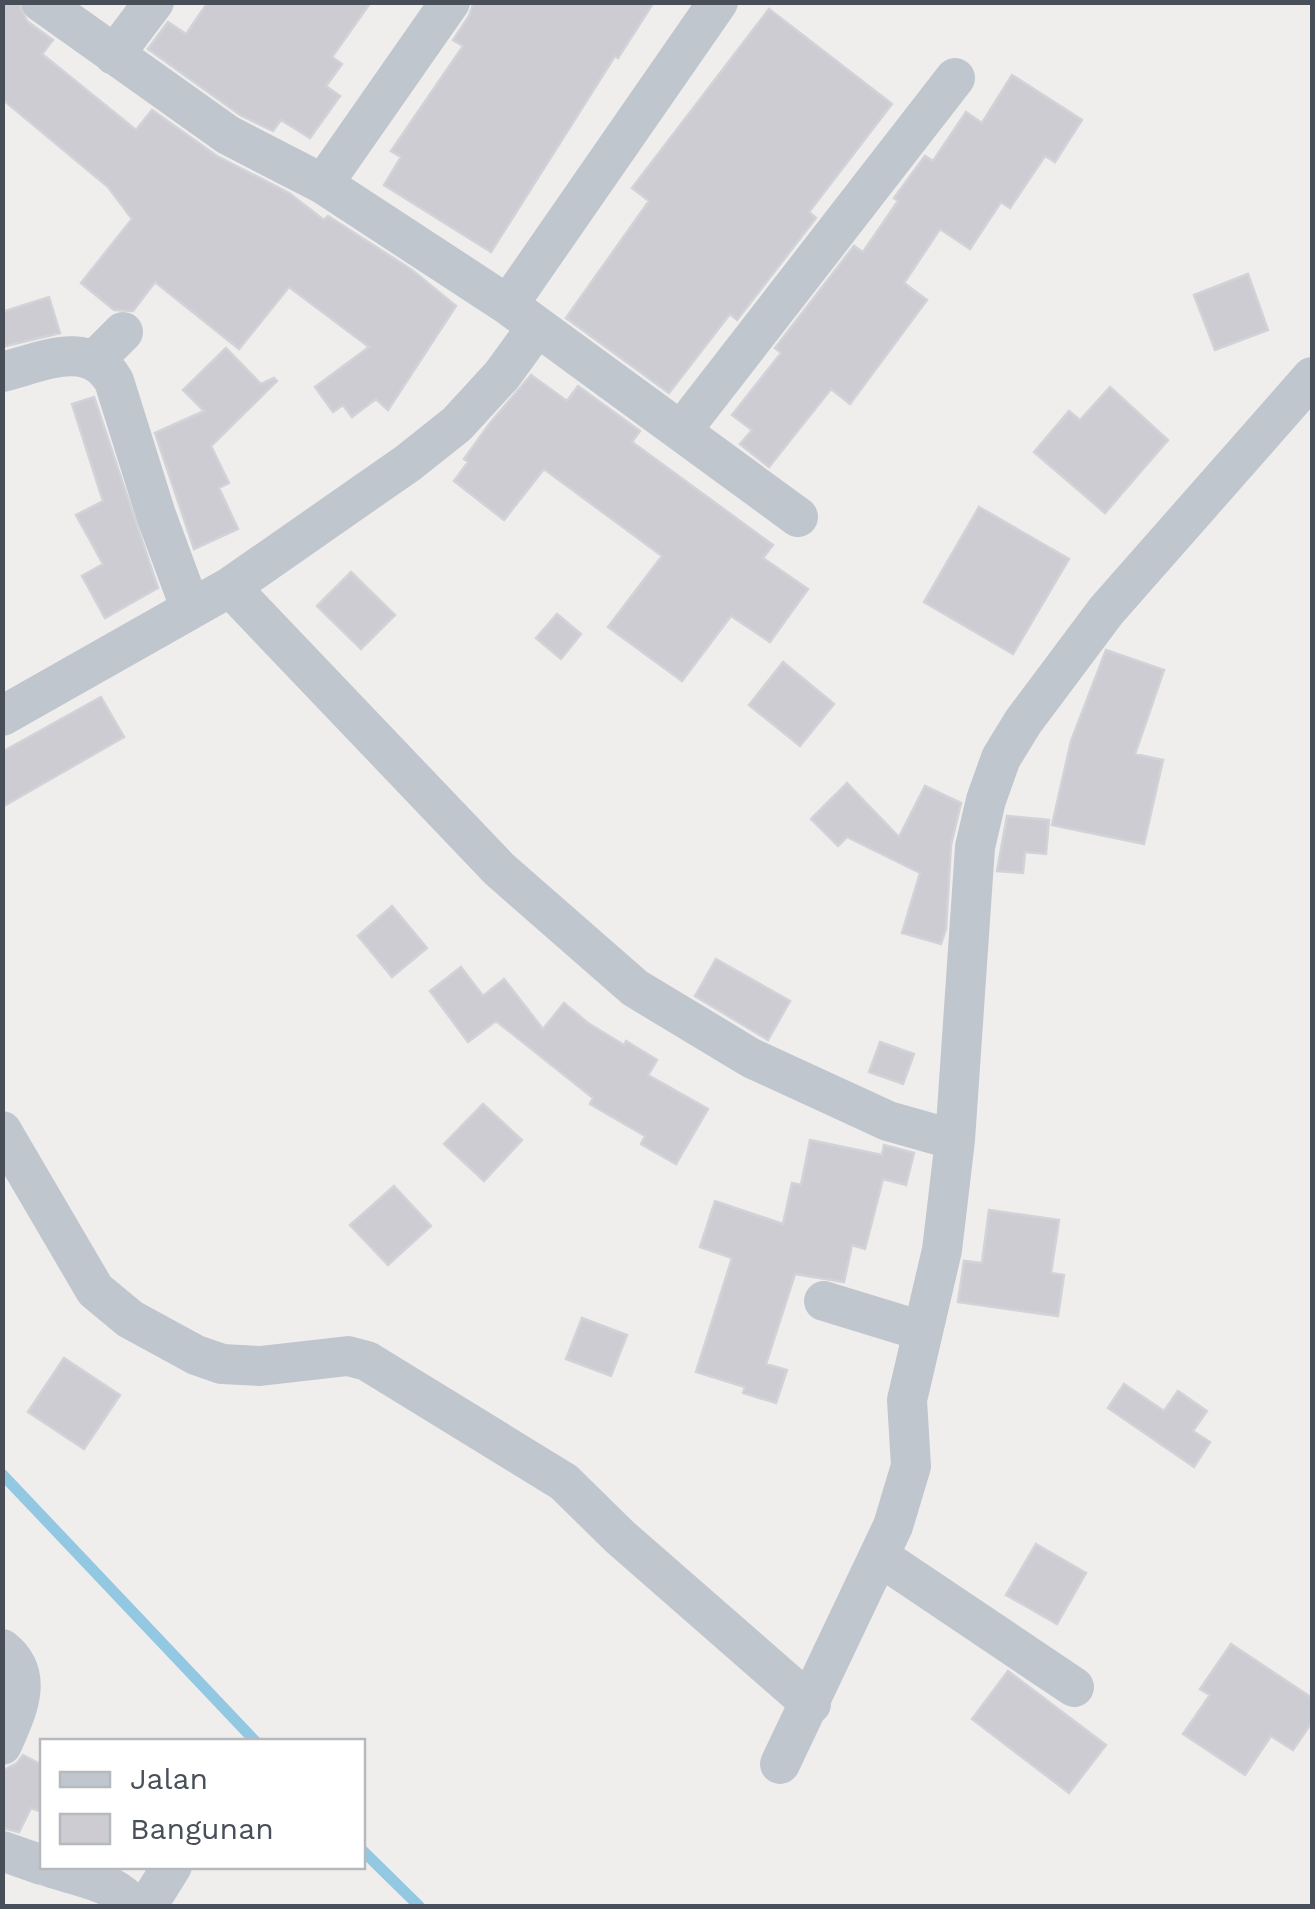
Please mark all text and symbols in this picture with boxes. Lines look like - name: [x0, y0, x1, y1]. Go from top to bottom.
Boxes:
- legend: [40, 1739, 365, 1869]
- text: Jalan: [130, 1761, 208, 1796]
- text: Bangunan: [130, 1811, 274, 1846]

